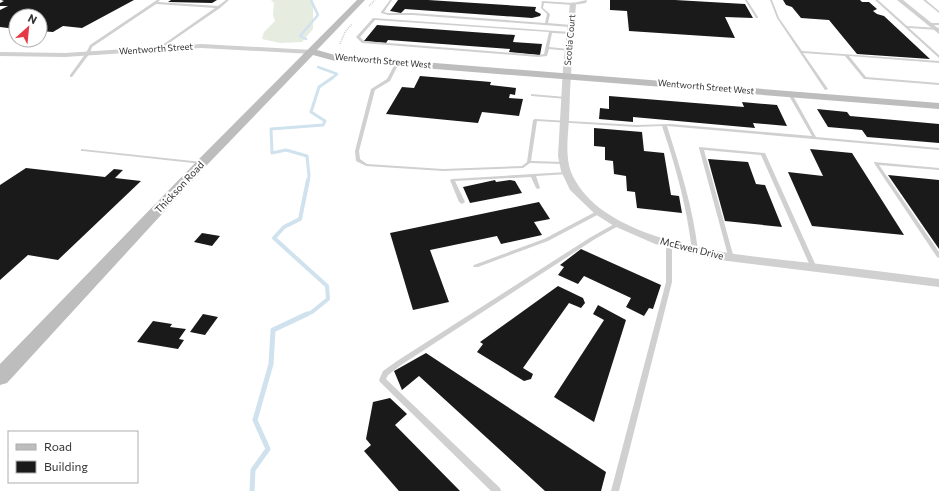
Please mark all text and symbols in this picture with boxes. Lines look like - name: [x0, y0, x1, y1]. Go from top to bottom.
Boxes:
- north arrow: [8, 8, 48, 48]
- text: N: [26, 11, 39, 26]
- street label: Scotia Court: [562, 14, 577, 66]
- street label: Wentworth Street: [119, 40, 194, 57]
- street label: Wentworth Street West: [334, 51, 432, 70]
- street label: Wentworth Street West: [657, 77, 755, 96]
- street label: Thickson Road: [152, 158, 206, 215]
- street label: McEwen Drive: [659, 234, 725, 262]
- legend: [8, 431, 138, 483]
- text: Road: [44, 439, 72, 453]
- text: Building: [44, 459, 88, 473]

